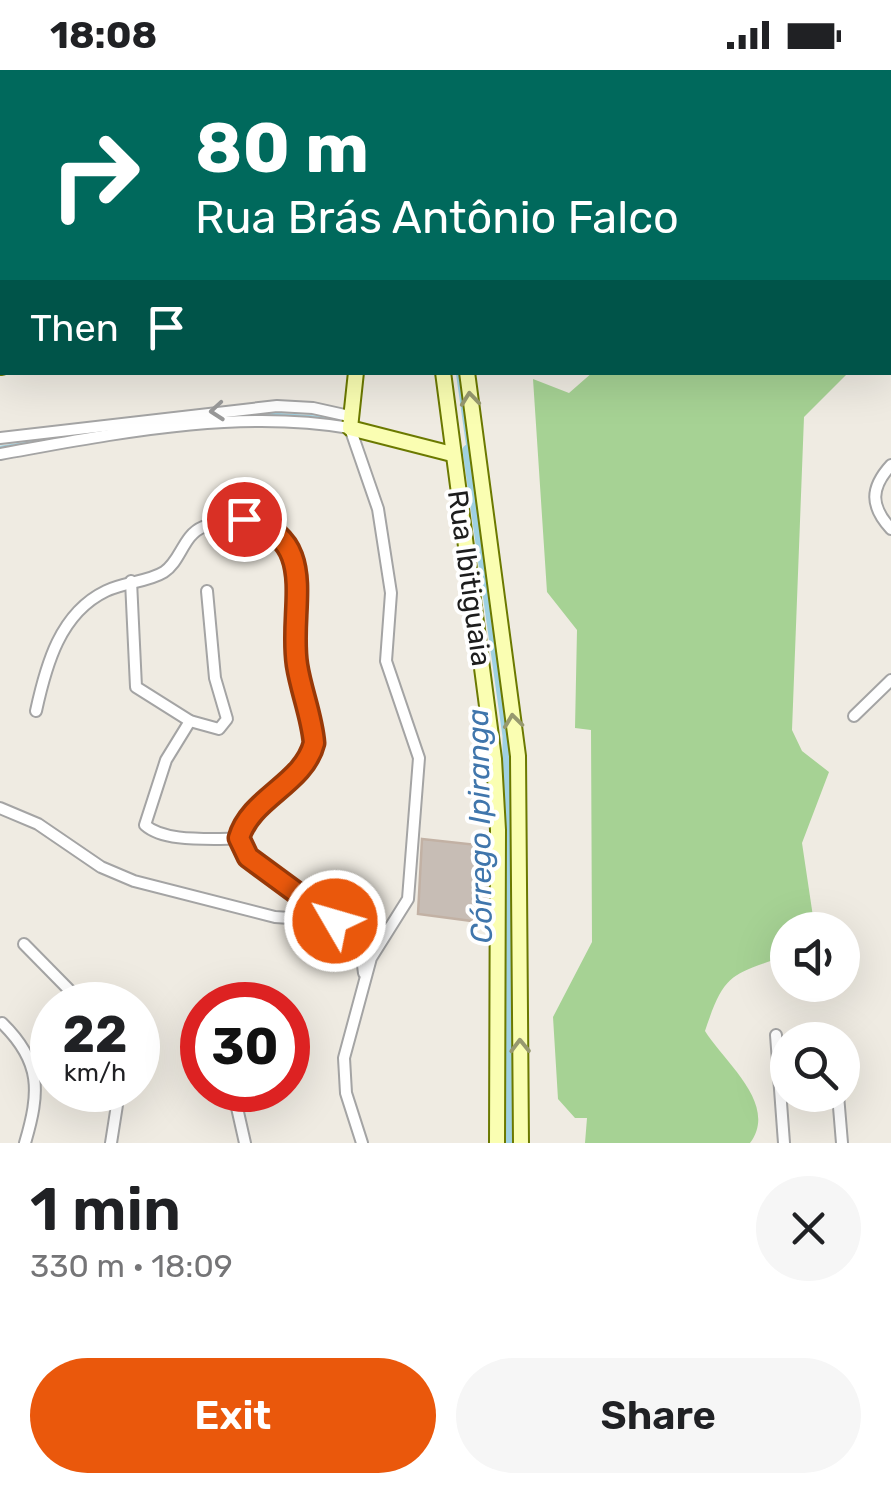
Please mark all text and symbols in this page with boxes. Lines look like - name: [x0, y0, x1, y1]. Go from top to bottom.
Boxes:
- text: 18:08: [50, 12, 157, 58]
- text: 80 m: [195, 107, 369, 190]
- icon: right: [30, 110, 160, 240]
- text: Rua Brás Antônio Falco: [195, 191, 679, 244]
- icon: arrive: [139, 300, 194, 355]
- text: Then: [30, 305, 119, 351]
- one-way arrow: [460, 390, 481, 406]
- one-way arrow: [209, 399, 225, 421]
- pin: [202, 477, 287, 562]
- street label: Rua Ibitiguaia: [441, 488, 498, 668]
- icon: arrive: [217, 492, 272, 547]
- water label: Córrego Ipiranga: [460, 708, 500, 944]
- one-way arrow: [504, 712, 525, 729]
- position arrow: [283, 869, 387, 973]
- map controls: [770, 912, 860, 1112]
- button: sound: [770, 912, 860, 1002]
- speed limit sign: 30: [180, 982, 310, 1112]
- text: 22: [63, 1005, 128, 1065]
- button: search: [770, 1022, 860, 1112]
- one-way arrow: [509, 1037, 531, 1052]
- text: km/h: [64, 1058, 126, 1087]
- text: 1 min: [30, 1174, 181, 1245]
- button: close: [756, 1176, 861, 1281]
- text: 330 m · 18:09: [30, 1247, 233, 1285]
- button: Exit: [30, 1358, 436, 1473]
- button: Share: [456, 1358, 861, 1473]

